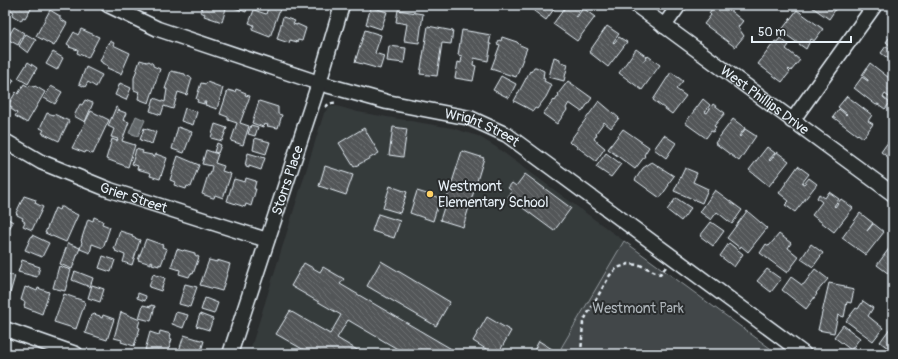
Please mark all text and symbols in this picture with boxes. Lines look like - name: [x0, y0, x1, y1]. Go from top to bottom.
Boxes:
- scale bar: [752, 18, 851, 44]
- text: 50 m: [758, 25, 786, 40]
- street label: West Phillips Drive: [717, 62, 812, 138]
- street label: Wright Street: [443, 105, 523, 151]
- street label: Storrs Place: [268, 143, 307, 217]
- place label: Westmont Elementary School: [438, 178, 549, 211]
- street label: Grier Street: [97, 179, 170, 217]
- marker: Westmont Elementary School: [425, 189, 435, 199]
- park label: Westmont Park: [592, 300, 684, 317]

